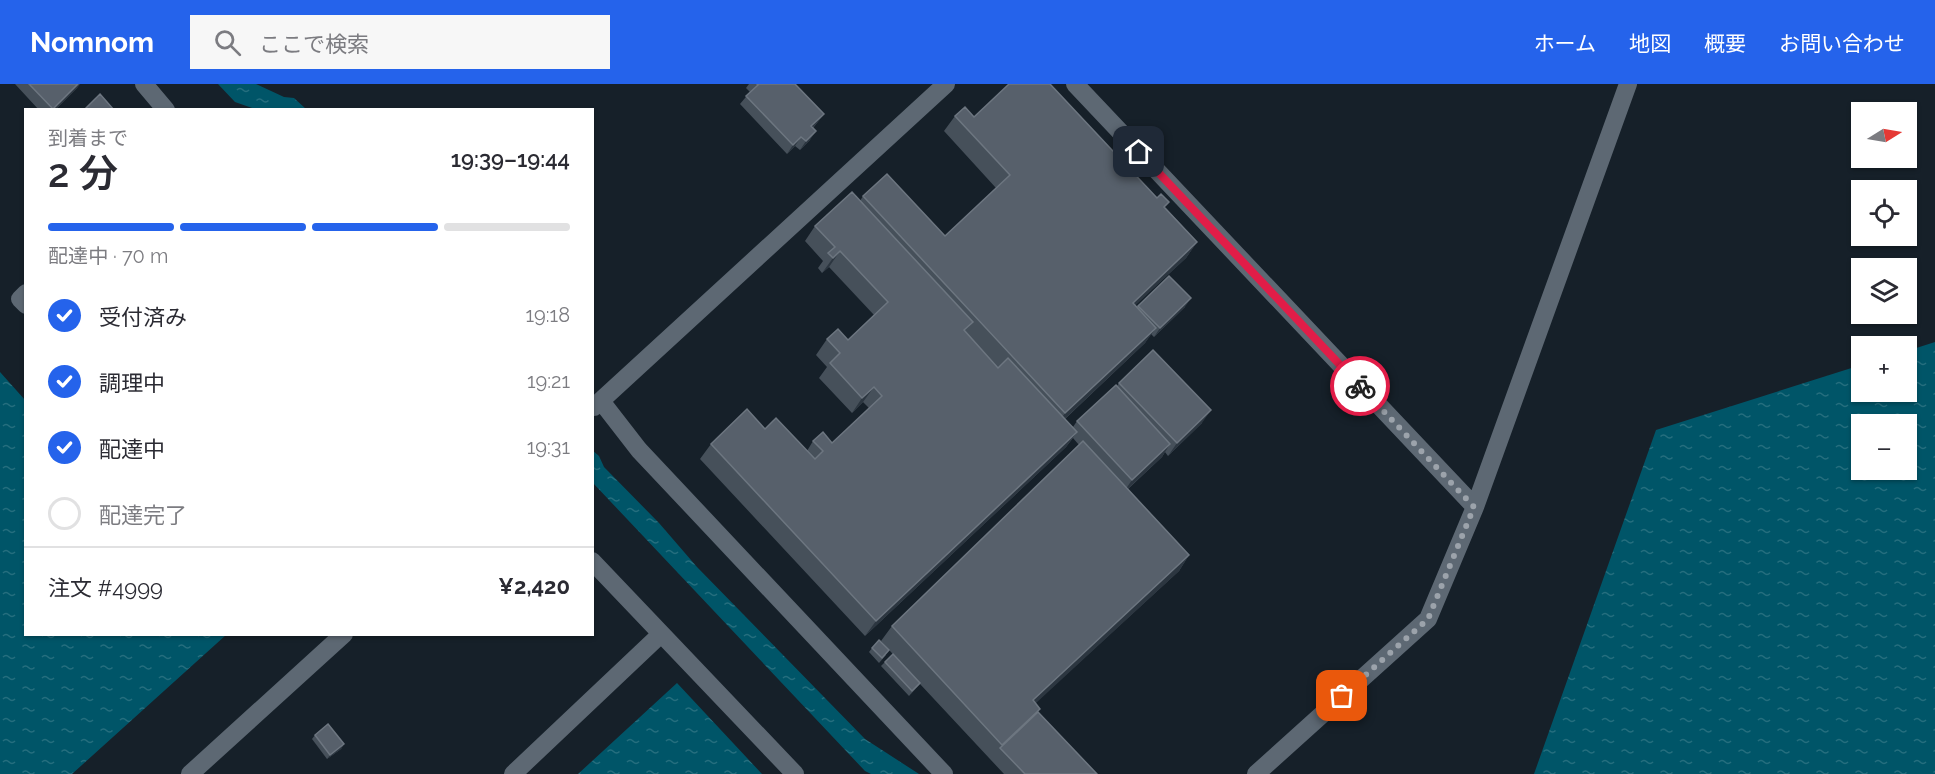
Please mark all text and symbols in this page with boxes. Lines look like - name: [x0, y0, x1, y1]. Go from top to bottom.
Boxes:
- search box: [190, 15, 610, 69]
- text: Nomnom: [30, 26, 154, 59]
- icon: search: [211, 26, 244, 59]
- text: ここで検索: [259, 31, 369, 57]
- text: ホーム: [1534, 31, 1596, 56]
- text: 地図: [1629, 31, 1671, 56]
- text: 概要: [1704, 31, 1746, 56]
- text: お問い合わせ: [1779, 31, 1905, 56]
- north arrow: [1851, 102, 1917, 168]
- map controls: [1851, 102, 1917, 480]
- text: 到着まで: [48, 126, 128, 150]
- pin: [1113, 126, 1164, 177]
- icon: home: [1122, 135, 1155, 168]
- text: 19:39–19:44: [451, 146, 570, 172]
- text: 2 分: [48, 150, 118, 196]
- button: locate: [1851, 180, 1917, 246]
- text: 配達中 · 70 m: [48, 244, 168, 268]
- button: layers: [1851, 258, 1917, 324]
- icon: check: [48, 299, 81, 332]
- text: 19:18: [526, 303, 570, 327]
- text: 受付済み: [99, 304, 187, 330]
- button: +: [1851, 336, 1917, 402]
- courier: [1330, 356, 1390, 416]
- icon: check: [48, 365, 81, 398]
- text: 19:21: [527, 369, 570, 393]
- text: 調理中: [99, 370, 165, 396]
- icon: bike: [1344, 370, 1377, 403]
- button: −: [1851, 414, 1917, 480]
- icon: check: [48, 431, 81, 464]
- text: 19:31: [527, 435, 570, 459]
- text: 配達中: [99, 436, 165, 462]
- text: 配達完了: [99, 502, 187, 528]
- text: ¥2,420: [498, 573, 570, 599]
- text: 注文 #4999: [48, 575, 163, 601]
- pin: [1316, 670, 1367, 721]
- icon: bag: [1325, 679, 1358, 712]

